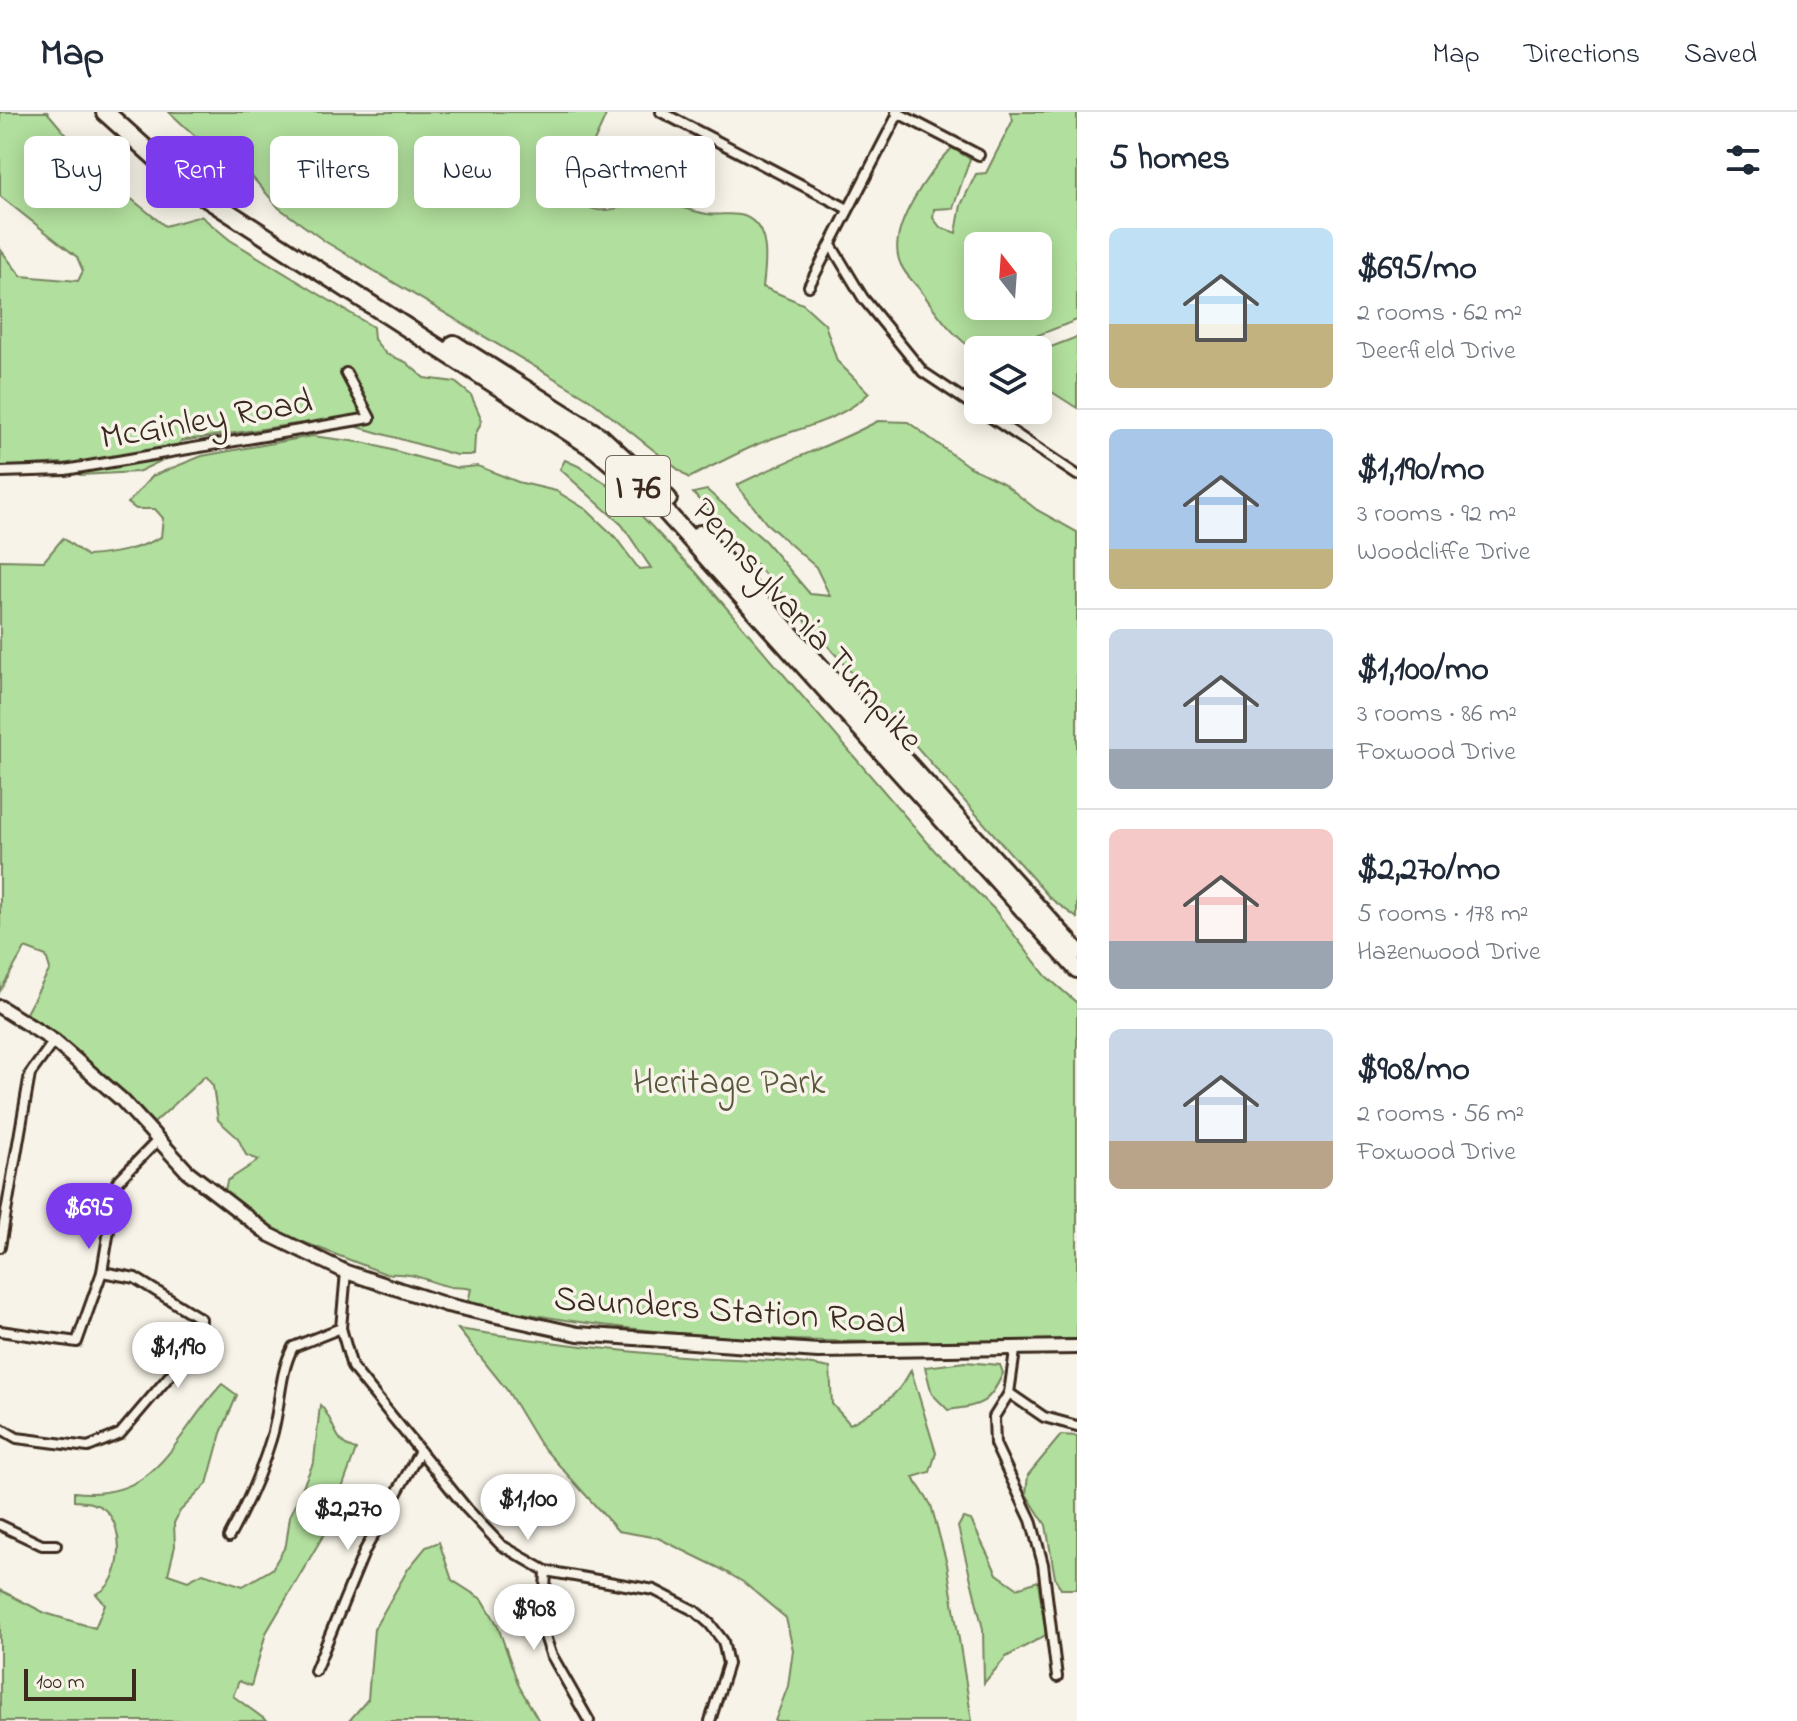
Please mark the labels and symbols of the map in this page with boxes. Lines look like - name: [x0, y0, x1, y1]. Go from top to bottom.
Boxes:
- north arrow: [964, 232, 1052, 320]
- street label: McGinley Road: [97, 377, 317, 466]
- road number: I 76: [606, 456, 670, 516]
- street label: Pennsylvania Turnpike: [677, 487, 935, 766]
- park label: Heritage Park: [633, 1058, 826, 1111]
- pin: $695: [42, 1183, 136, 1251]
- street label: Saunders Station Road: [552, 1274, 907, 1351]
- pin: $1,190: [113, 1322, 243, 1390]
- pin: $1,100: [463, 1474, 593, 1542]
- pin: $2,270: [283, 1484, 413, 1552]
- pin: $908: [487, 1584, 581, 1652]
- scale bar: [24, 1665, 136, 1701]

